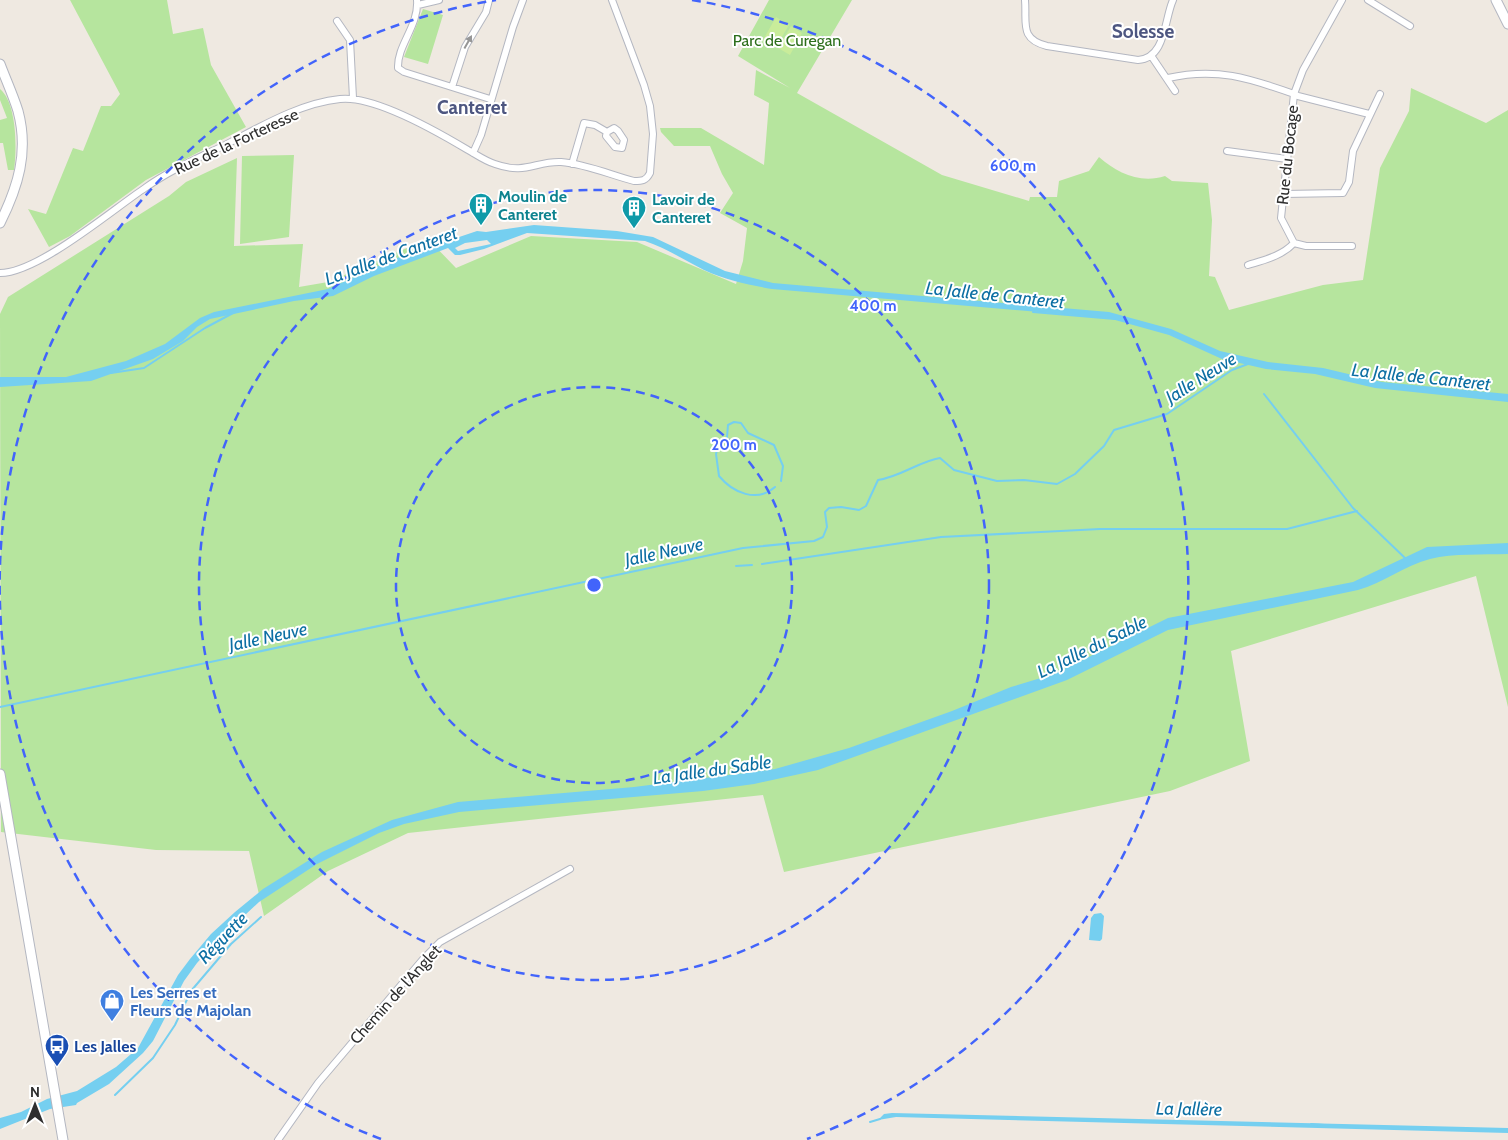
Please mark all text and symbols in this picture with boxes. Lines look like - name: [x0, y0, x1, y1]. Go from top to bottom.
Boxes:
- district label: Solesse: [1112, 20, 1174, 43]
- park label: Parc de Curegan: [733, 31, 841, 50]
- one-way arrow: [464, 35, 472, 50]
- district label: Canteret: [437, 96, 508, 119]
- street label: Rue de la Forteresse: [171, 104, 301, 179]
- street label: Rue du Bocage: [1273, 104, 1302, 206]
- text: 600 m: [990, 157, 1036, 175]
- place label: Moulin de Canteret: [498, 187, 567, 224]
- place label: Lavoir de Canteret: [652, 190, 715, 227]
- building icon: Moulin de Canteret: [468, 192, 494, 226]
- building icon: Lavoir de Canteret: [621, 195, 647, 229]
- water label: La Jalle de Canteret: [322, 222, 461, 290]
- water label: La Jalle de Canteret: [925, 277, 1066, 313]
- text: 400 m: [850, 297, 896, 315]
- water label: Jalle Neuve: [1160, 348, 1240, 409]
- water label: La Jalle de Canteret: [1351, 359, 1492, 395]
- text: 200 m: [711, 436, 757, 454]
- water label: Jalle Neuve: [621, 533, 705, 571]
- centre of rings: [585, 576, 603, 594]
- water label: La Jalle du Sable: [1034, 611, 1150, 683]
- water label: Jalle Neuve: [225, 618, 309, 656]
- water label: La Jalle du Sable: [651, 751, 773, 789]
- water label: Réguette: [193, 908, 253, 968]
- street label: Chemin de l'Anglet: [346, 940, 445, 1048]
- place label: Les Serres et Fleurs de Majolan: [130, 983, 251, 1020]
- shop icon: Les Serres et Fleurs de Majolan: [99, 988, 125, 1022]
- bus stop icon: Les Jalles: [44, 1033, 70, 1067]
- place label: Les Jalles: [74, 1037, 136, 1056]
- north arrow: [10, 1080, 60, 1130]
- text: N: [30, 1083, 40, 1101]
- water label: La Jallère: [1156, 1097, 1222, 1121]

